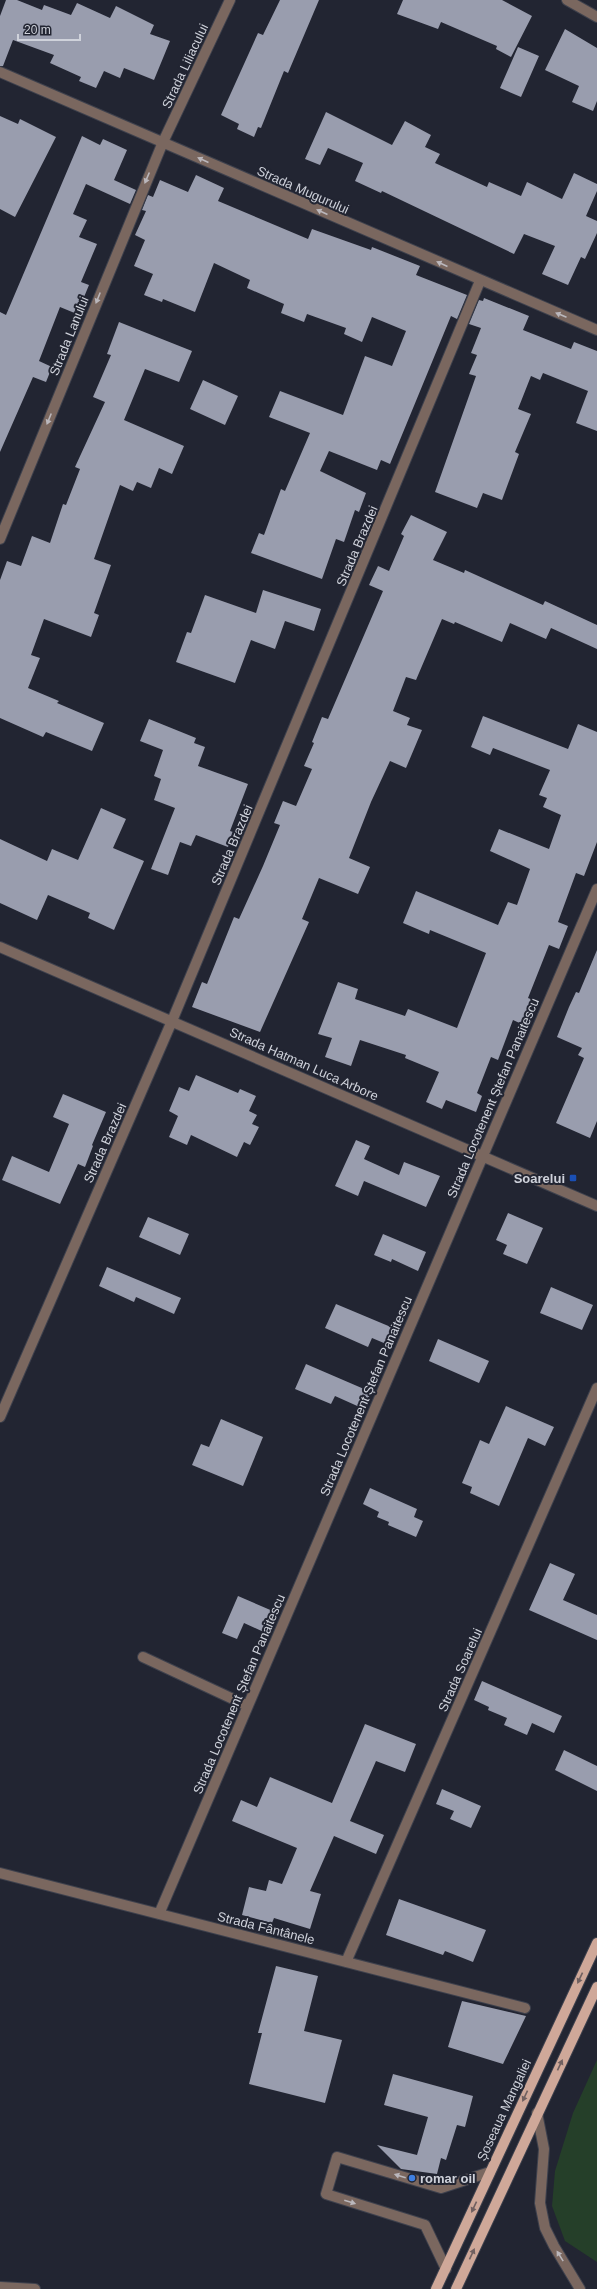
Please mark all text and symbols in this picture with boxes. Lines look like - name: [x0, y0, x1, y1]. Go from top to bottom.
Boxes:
- scale bar: [18, 16, 80, 42]
- street label: Strada Liliacului: [159, 21, 211, 111]
- text: 20 m: [24, 23, 51, 37]
- one-way arrow: [198, 157, 209, 163]
- street label: Strada Mugurului: [255, 163, 351, 217]
- one-way arrow: [144, 173, 150, 185]
- one-way arrow: [317, 209, 328, 215]
- one-way arrow: [436, 261, 447, 267]
- one-way arrow: [94, 293, 100, 305]
- street label: Strada Lanului: [46, 294, 92, 378]
- one-way arrow: [556, 312, 567, 318]
- one-way arrow: [45, 413, 51, 425]
- street label: Strada Brazdei: [333, 503, 381, 589]
- street label: Strada Brazdei: [208, 802, 256, 888]
- street label: Strada Locotenent Ștefan Panaitescu: [444, 996, 542, 1200]
- street label: Strada Hatman Luca Arbore: [227, 1024, 381, 1104]
- street label: Strada Brazdei: [81, 1101, 129, 1185]
- place label: Soarelui: [514, 1171, 565, 1186]
- marker: Soarelui: [568, 1173, 578, 1183]
- street label: Strada Locotenent Ștefan Panaitescu: [317, 1294, 415, 1498]
- street label: Strada Locotenent Ștefan Panaitescu: [190, 1592, 288, 1796]
- street label: Strada Soarelui: [435, 1626, 485, 1714]
- street label: Strada Fântânele: [216, 1909, 316, 1947]
- one-way arrow: [577, 1973, 583, 1984]
- street label: Șoseaua Mangaliei: [474, 2057, 534, 2163]
- one-way arrow: [557, 2060, 563, 2071]
- one-way arrow: [522, 2090, 528, 2102]
- place label: romar oil: [420, 2171, 476, 2186]
- one-way arrow: [393, 2173, 405, 2179]
- marker: romar oil: [407, 2173, 417, 2183]
- one-way arrow: [344, 2199, 356, 2205]
- one-way arrow: [471, 2202, 477, 2213]
- one-way arrow: [469, 2248, 475, 2259]
- one-way arrow: [556, 2250, 563, 2262]

